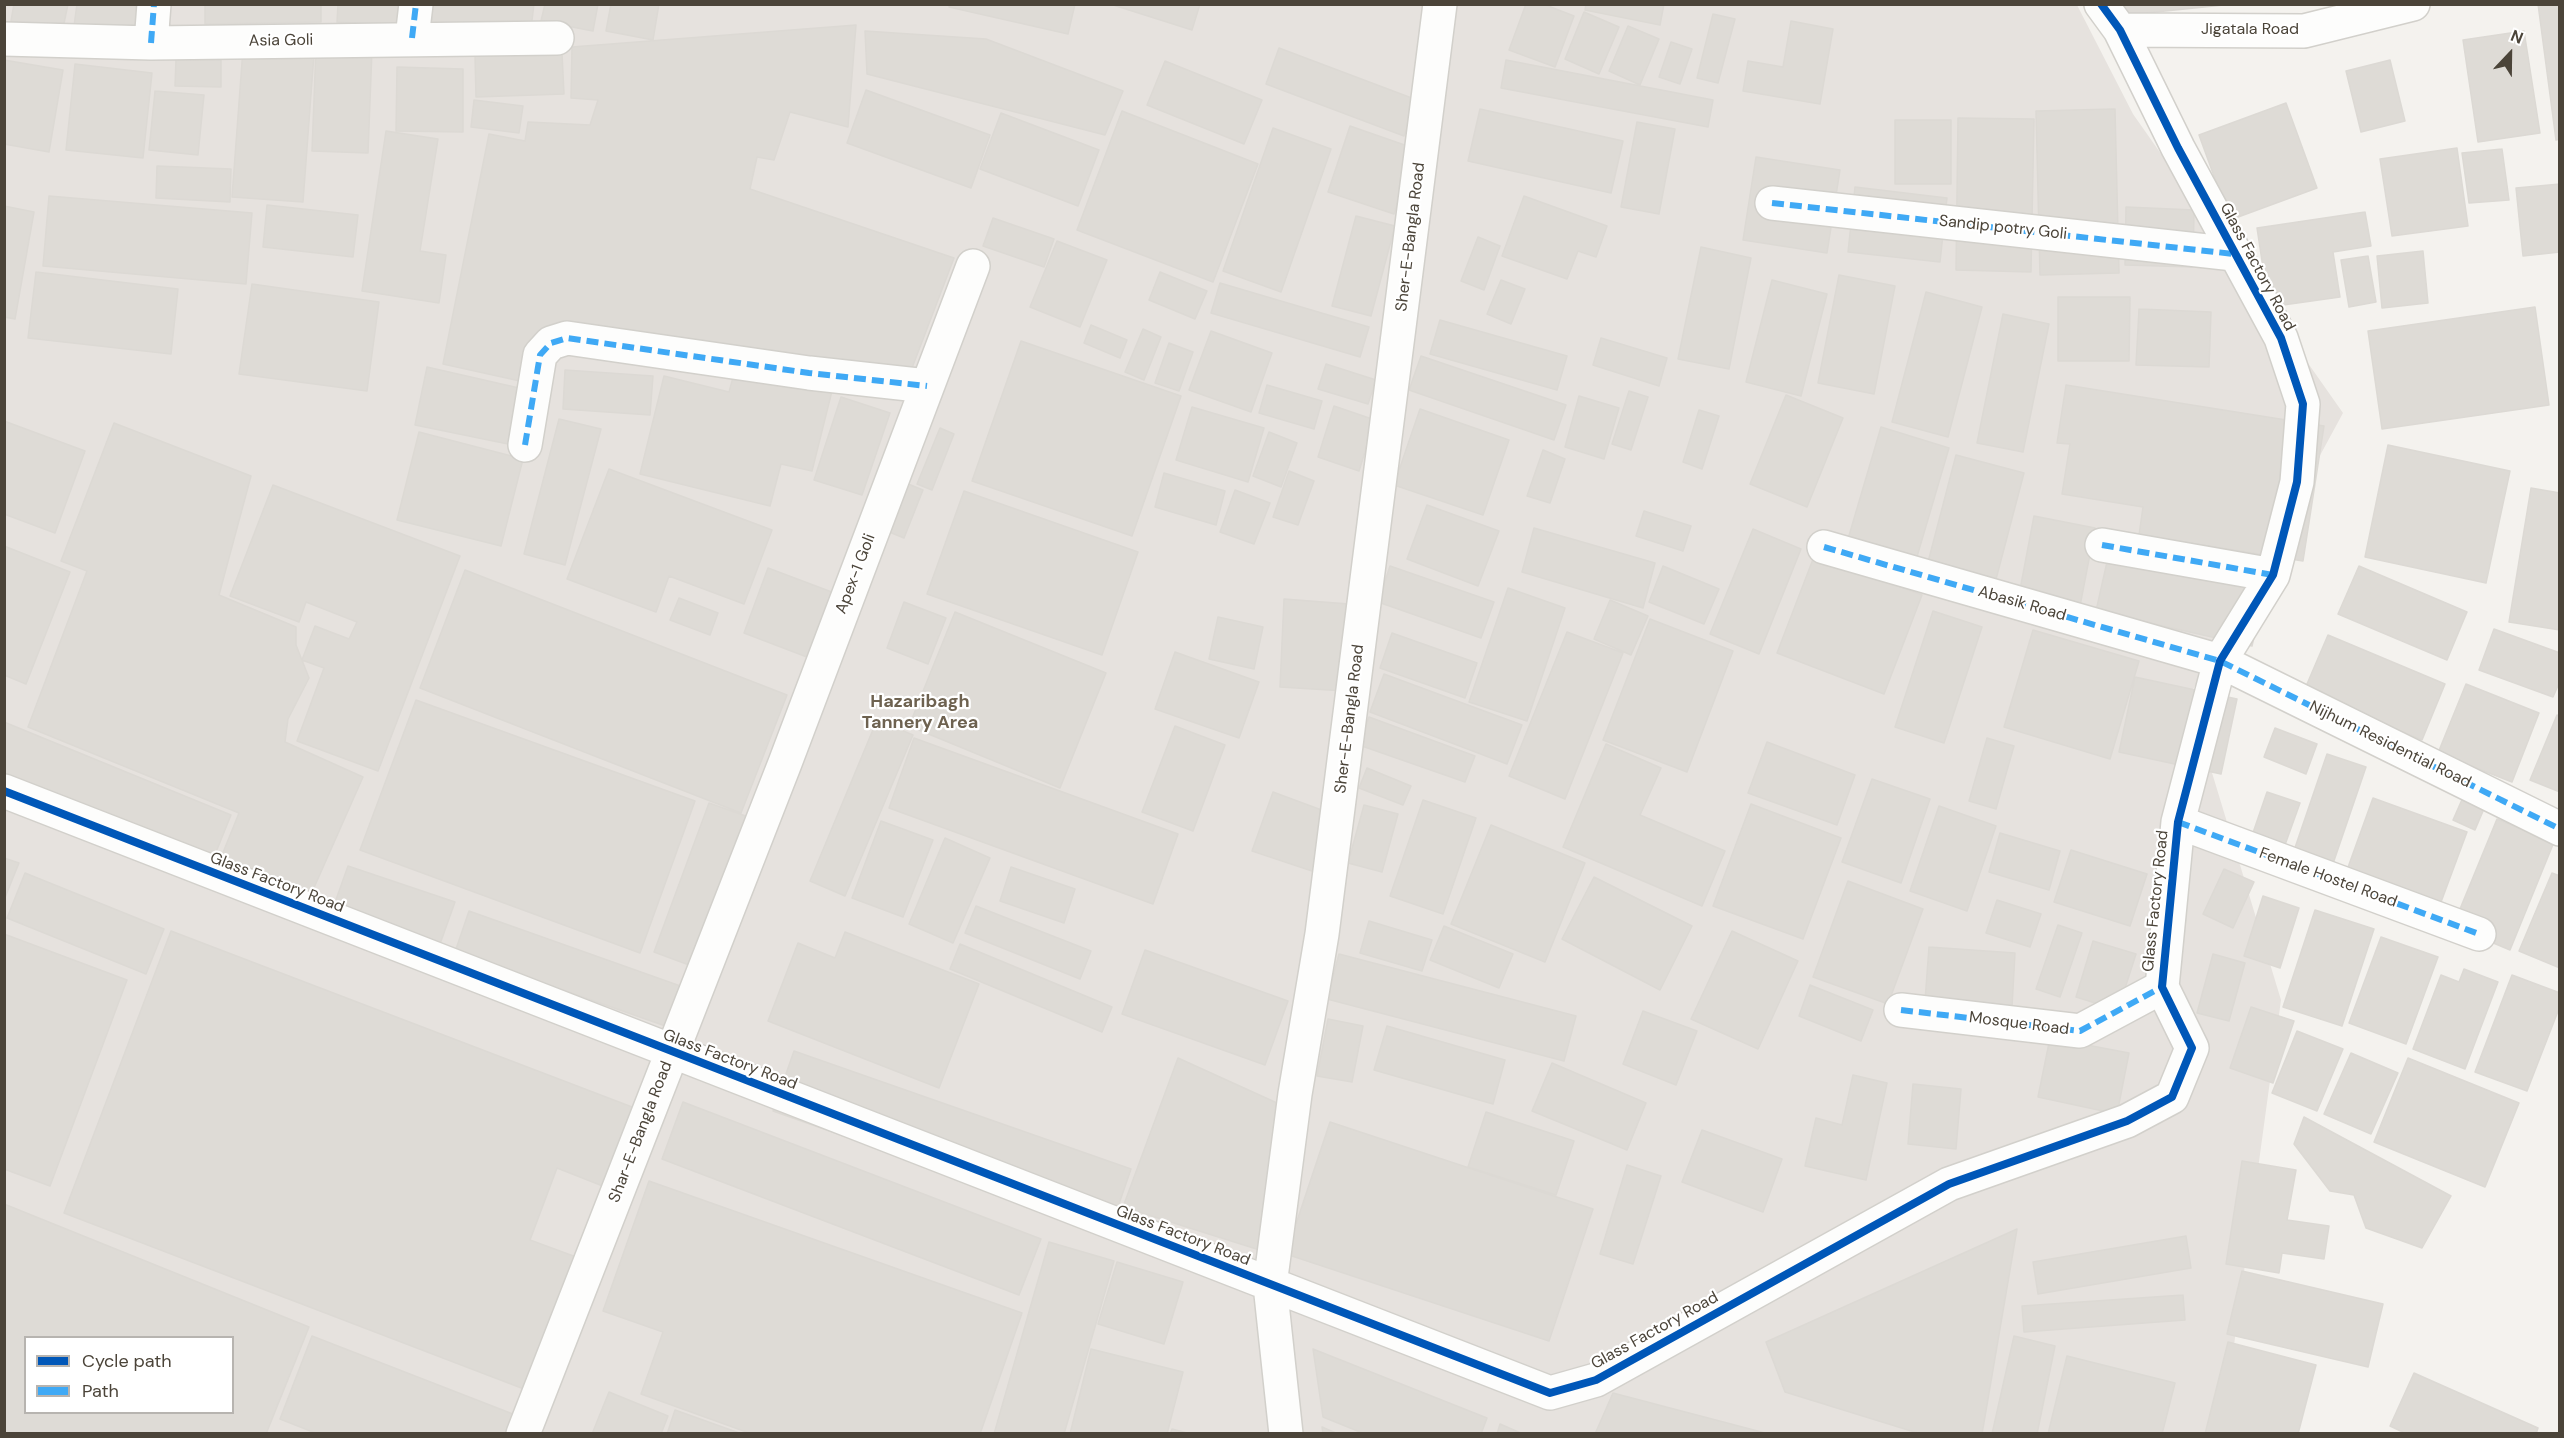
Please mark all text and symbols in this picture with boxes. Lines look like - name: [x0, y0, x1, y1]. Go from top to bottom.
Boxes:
- street label: Jigatala Road: [2201, 20, 2299, 40]
- north arrow: [2480, 24, 2540, 84]
- text: N: [2508, 25, 2526, 49]
- street label: Asia Goli: [249, 31, 313, 51]
- street label: Sher-E-Bangla Road: [1392, 161, 1430, 313]
- street label: Glass Factory Road: [2215, 200, 2299, 334]
- street label: Sandip potry Goli: [1938, 212, 2068, 244]
- street label: Apex-1 Goli: [832, 531, 880, 617]
- street label: Abasik Road: [1976, 582, 2068, 626]
- street label: Sher-E-Bangla Road: [1331, 643, 1369, 795]
- district label: Hazaribagh Tannery Area: [862, 691, 978, 734]
- street label: Nijhum Residential Road: [2306, 697, 2474, 793]
- street label: Glass Factory Road: [2139, 829, 2173, 973]
- street label: Female Hostel Road: [2256, 844, 2400, 912]
- street label: Glass Factory Road: [207, 849, 347, 917]
- street label: Mosque Road: [1968, 1008, 2070, 1040]
- street label: Glass Factory Road: [660, 1026, 800, 1094]
- street label: Shar-E-Bangla Road: [605, 1059, 677, 1205]
- street label: Glass Factory Road: [1113, 1202, 1253, 1270]
- street label: Glass Factory Road: [1588, 1288, 1722, 1374]
- legend: [24, 1336, 234, 1414]
- text: Cycle path: [82, 1349, 172, 1373]
- text: Path: [82, 1379, 119, 1403]

